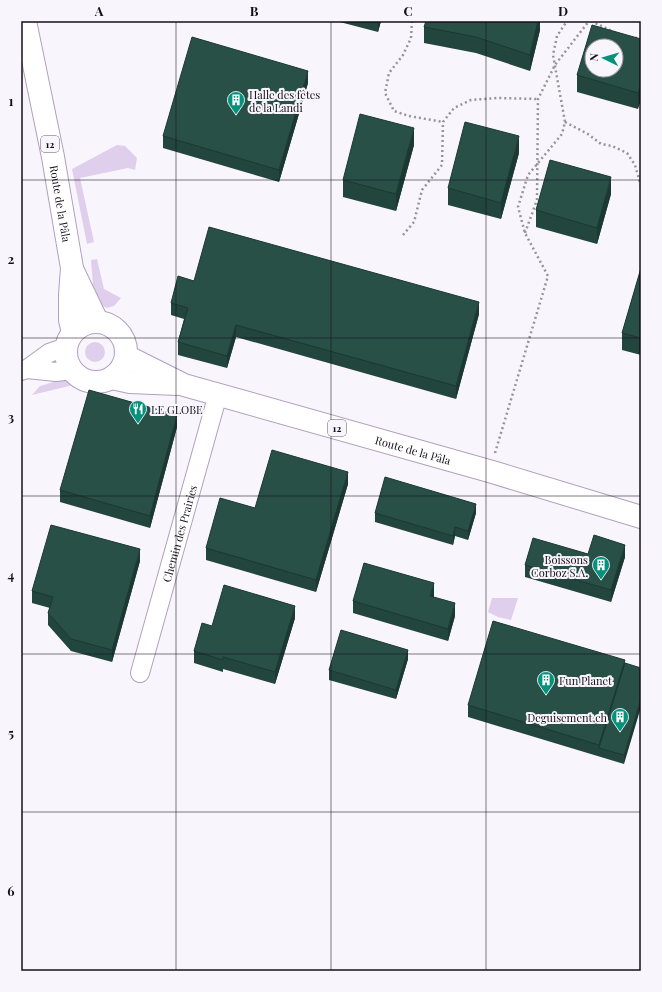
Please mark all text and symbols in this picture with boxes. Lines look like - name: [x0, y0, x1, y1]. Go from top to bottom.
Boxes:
- text: A: [94, 2, 104, 19]
- text: B: [250, 2, 259, 19]
- text: C: [403, 2, 413, 19]
- text: D: [558, 2, 568, 19]
- north arrow: [584, 38, 624, 78]
- text: N: [586, 52, 601, 62]
- place label: Halle des fêtes de la Landi: [249, 87, 320, 115]
- building icon: Halle des fêtes de la Landi: [226, 90, 246, 115]
- text: 1: [9, 92, 14, 109]
- road number: 12: [41, 136, 59, 152]
- street label: Route de la Pâla: [47, 164, 75, 244]
- text: 2: [8, 250, 15, 267]
- restaurant icon: LE GLOBE: [128, 399, 148, 424]
- place label: LE GLOBE: [151, 402, 203, 417]
- text: 3: [8, 408, 14, 425]
- road number: 12: [328, 420, 346, 436]
- street label: Route de la Pâla: [374, 432, 453, 468]
- street label: Chemin des Prairies: [158, 483, 200, 584]
- place label: Boissons Corboz S.A.: [531, 552, 588, 580]
- building icon: Boissons Corboz S.A.: [591, 555, 611, 580]
- text: 4: [8, 566, 15, 583]
- building icon: Fun Planet: [536, 670, 556, 695]
- place label: Fun Planet: [559, 673, 612, 688]
- building icon: Deguisement.ch: [610, 707, 630, 732]
- place label: Deguisement.ch: [527, 710, 608, 725]
- text: 5: [8, 724, 14, 741]
- text: 6: [7, 882, 15, 899]

